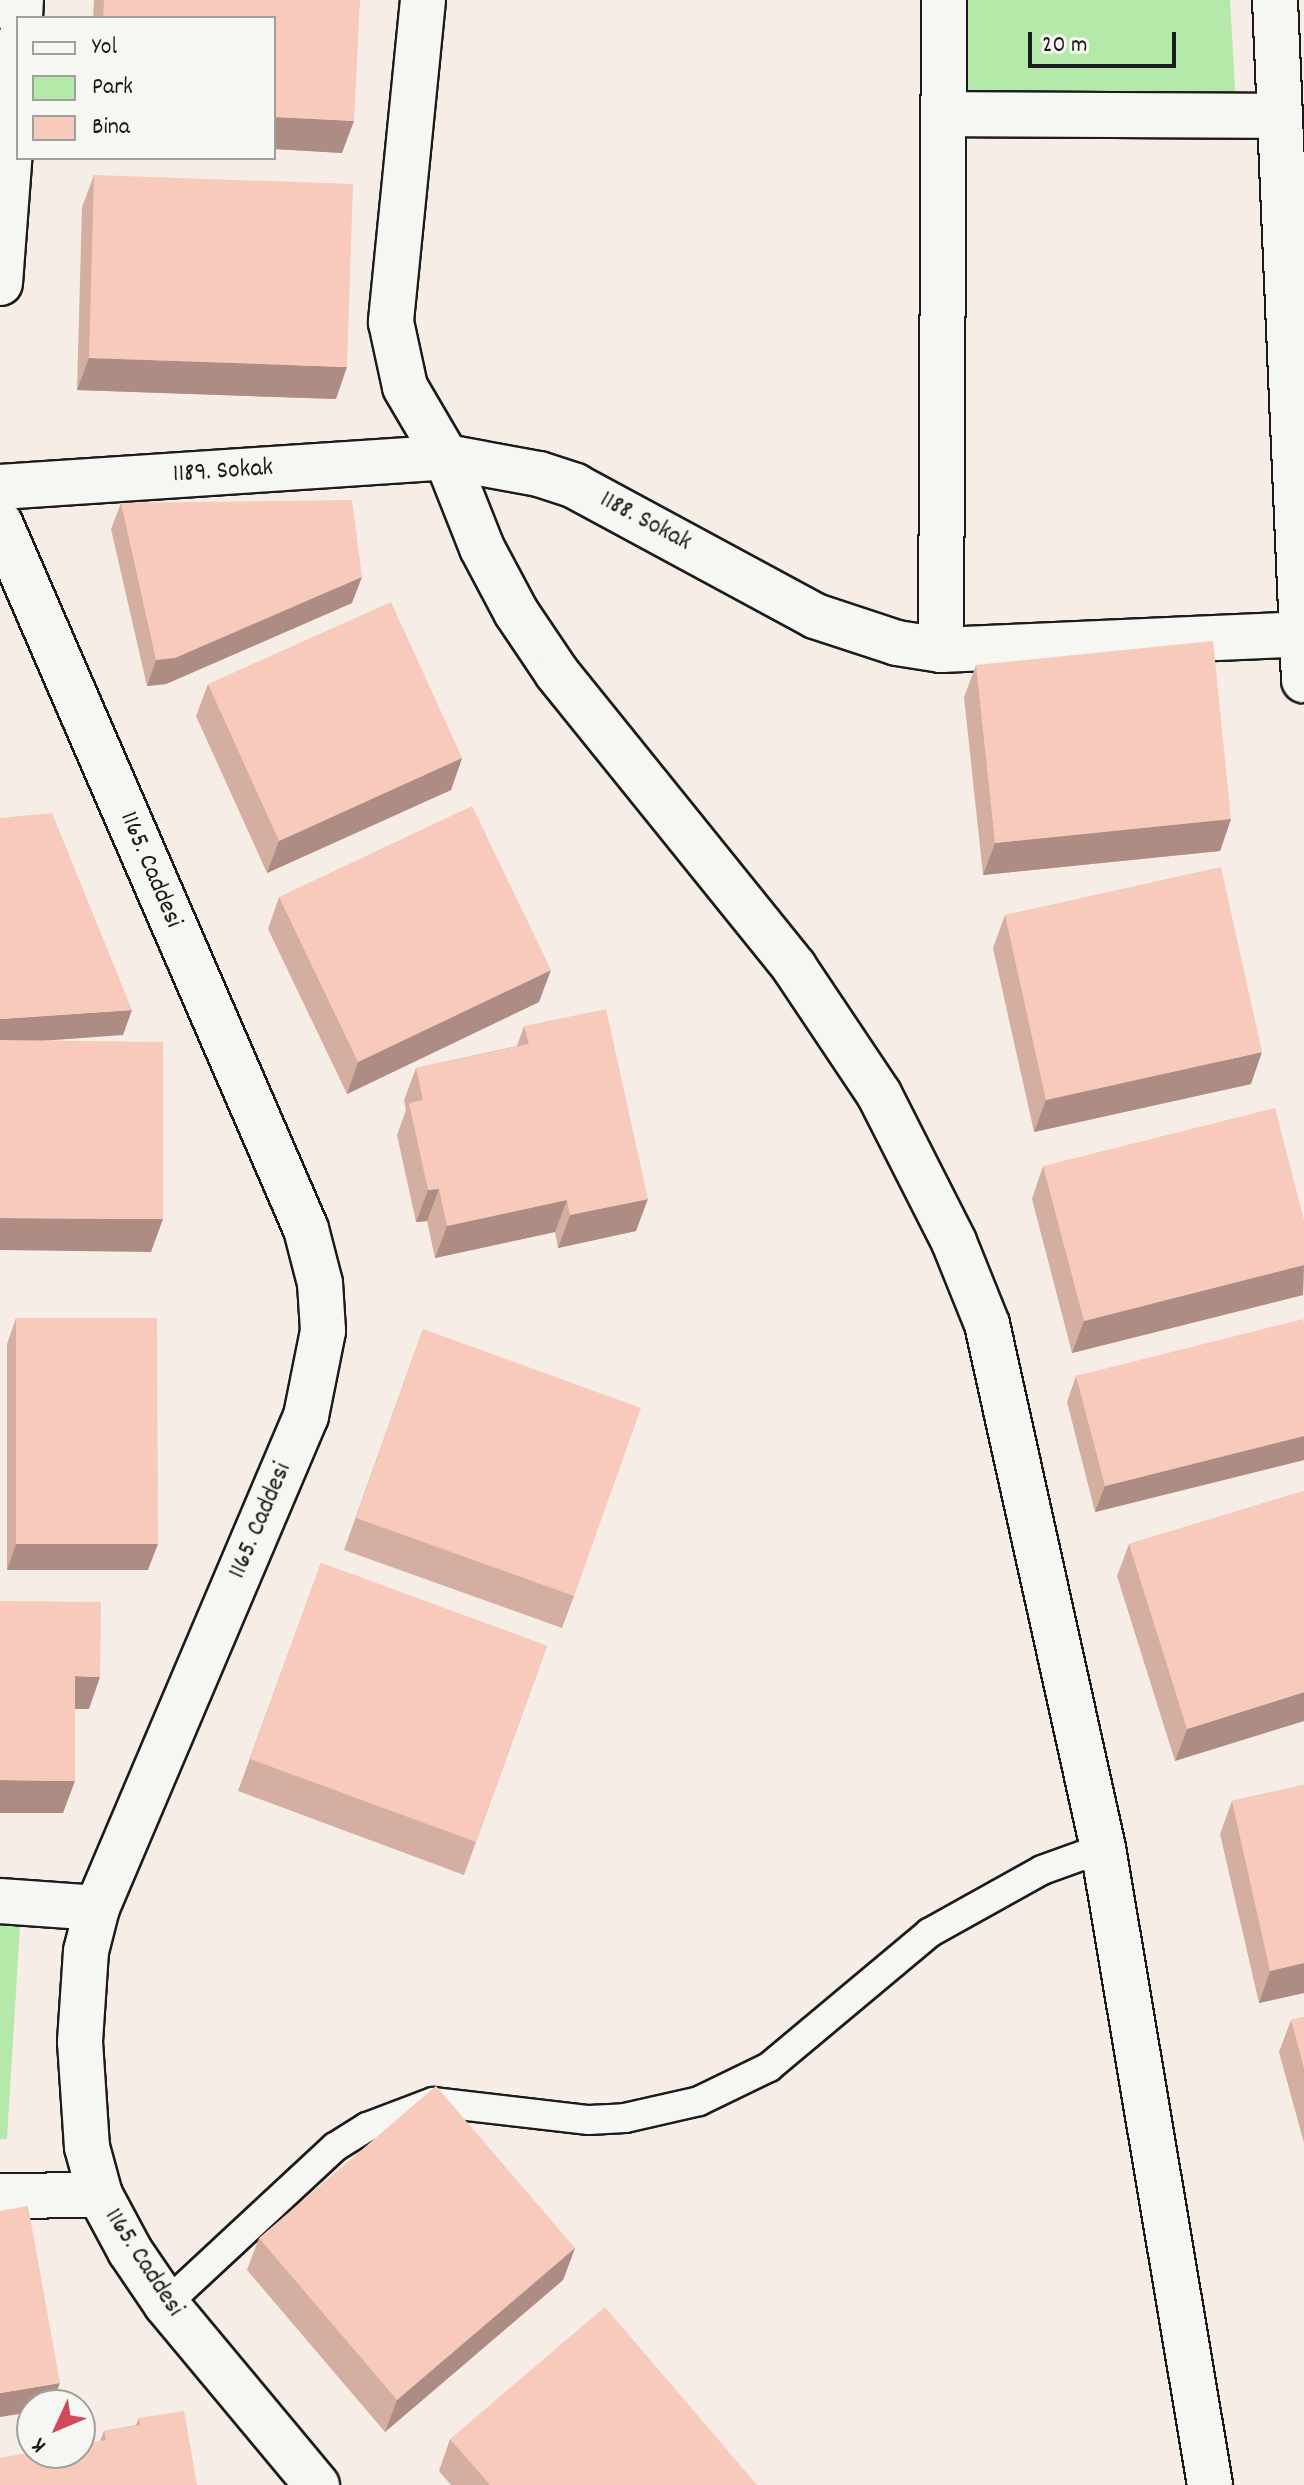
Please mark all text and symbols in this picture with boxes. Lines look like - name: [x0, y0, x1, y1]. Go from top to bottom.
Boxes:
- legend: [16, 16, 276, 160]
- scale bar: [1032, 16, 1180, 66]
- text: 20 m: [1042, 29, 1088, 63]
- text: Yol: [92, 31, 117, 65]
- text: Park: [92, 71, 133, 105]
- text: Bina: [92, 111, 130, 145]
- street label: 1189. Sokak: [172, 453, 274, 491]
- street label: 1188. Sokak: [594, 485, 696, 559]
- street label: 1165. Caddesi: [112, 807, 188, 933]
- street label: 1165. Caddesi: [223, 1458, 299, 1584]
- street label: 1165. Caddesi: [96, 2203, 190, 2323]
- north arrow: [16, 2389, 96, 2469]
- text: K: [25, 2430, 55, 2459]

